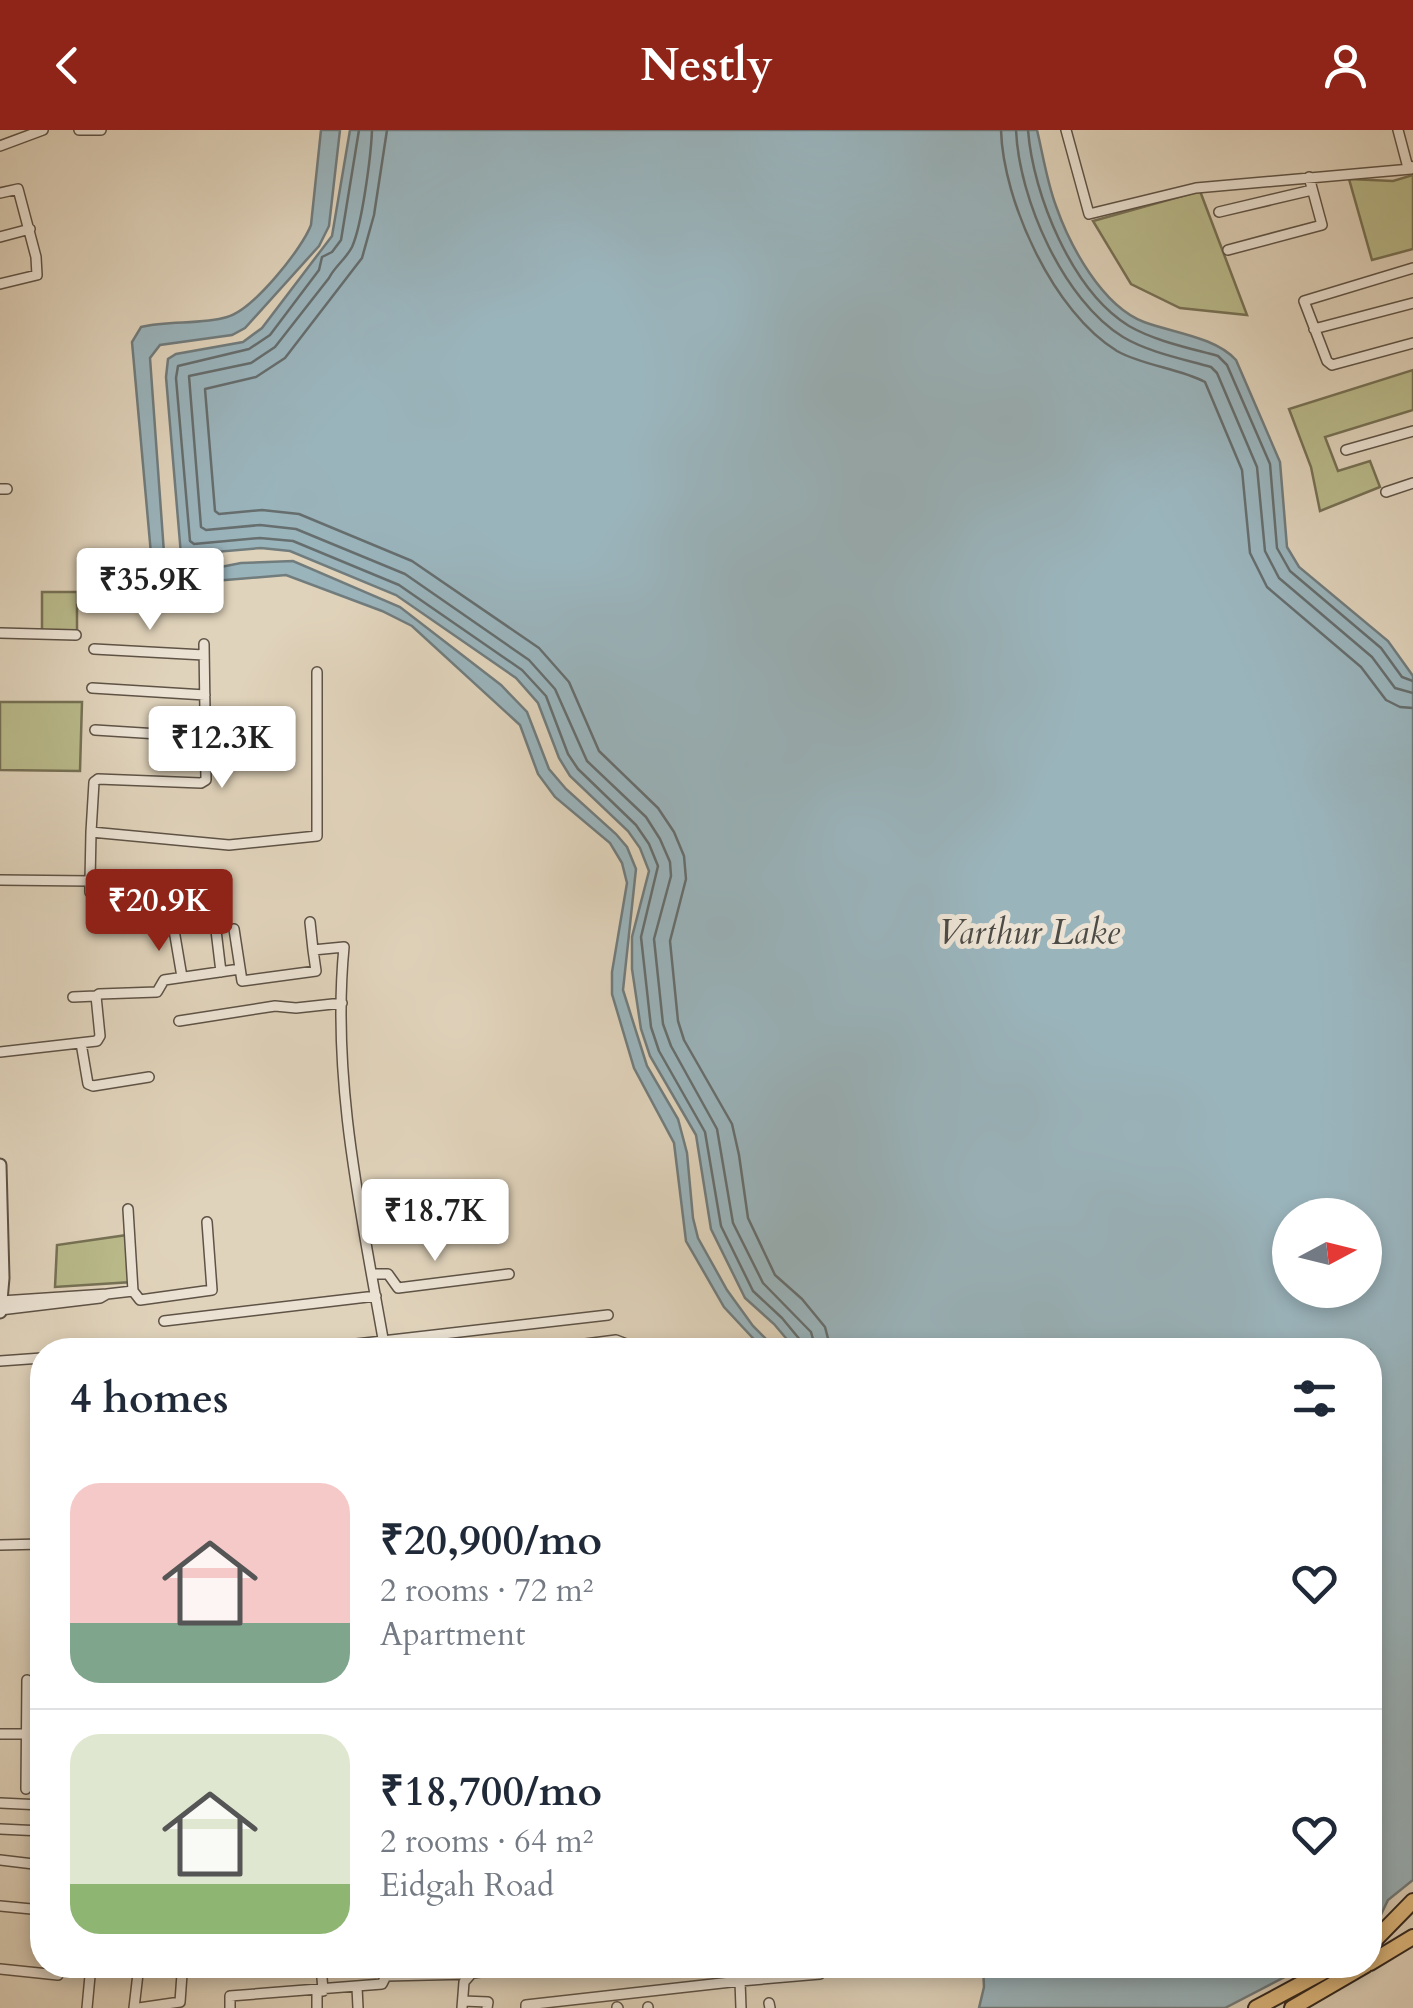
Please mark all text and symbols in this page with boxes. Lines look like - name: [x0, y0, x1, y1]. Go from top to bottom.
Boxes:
- text: Nestly: [640, 35, 773, 96]
- icon: back: [40, 38, 95, 93]
- icon: person: [1318, 38, 1373, 93]
- pin: ₹35.9K: [69, 548, 231, 633]
- text: ₹35.9K: [99, 558, 201, 602]
- pin: ₹12.3K: [141, 706, 303, 791]
- text: ₹12.3K: [171, 716, 273, 760]
- pin: ₹20.9K: [78, 869, 240, 954]
- text: ₹20.9K: [108, 879, 210, 923]
- water label: Varthur Lake: [938, 909, 1120, 957]
- pin: ₹18.7K: [354, 1179, 516, 1264]
- text: ₹18.7K: [384, 1189, 486, 1233]
- north arrow: [1272, 1198, 1382, 1308]
- map controls: [1272, 1198, 1382, 1308]
- text: 4 homes: [70, 1370, 228, 1427]
- icon: filters: [1287, 1371, 1342, 1426]
- text: ₹20,900/mo: [380, 1512, 602, 1569]
- icon: home: [150, 1523, 270, 1643]
- icon: heart: [1287, 1556, 1342, 1611]
- text: 2 rooms · 72 m²: [380, 1569, 593, 1613]
- text: Apartment: [380, 1613, 525, 1657]
- text: ₹18,700/mo: [380, 1763, 602, 1820]
- icon: home: [150, 1774, 270, 1894]
- icon: heart: [1287, 1807, 1342, 1862]
- text: 2 rooms · 64 m²: [380, 1820, 593, 1864]
- text: Eidgah Road: [380, 1864, 554, 1908]

